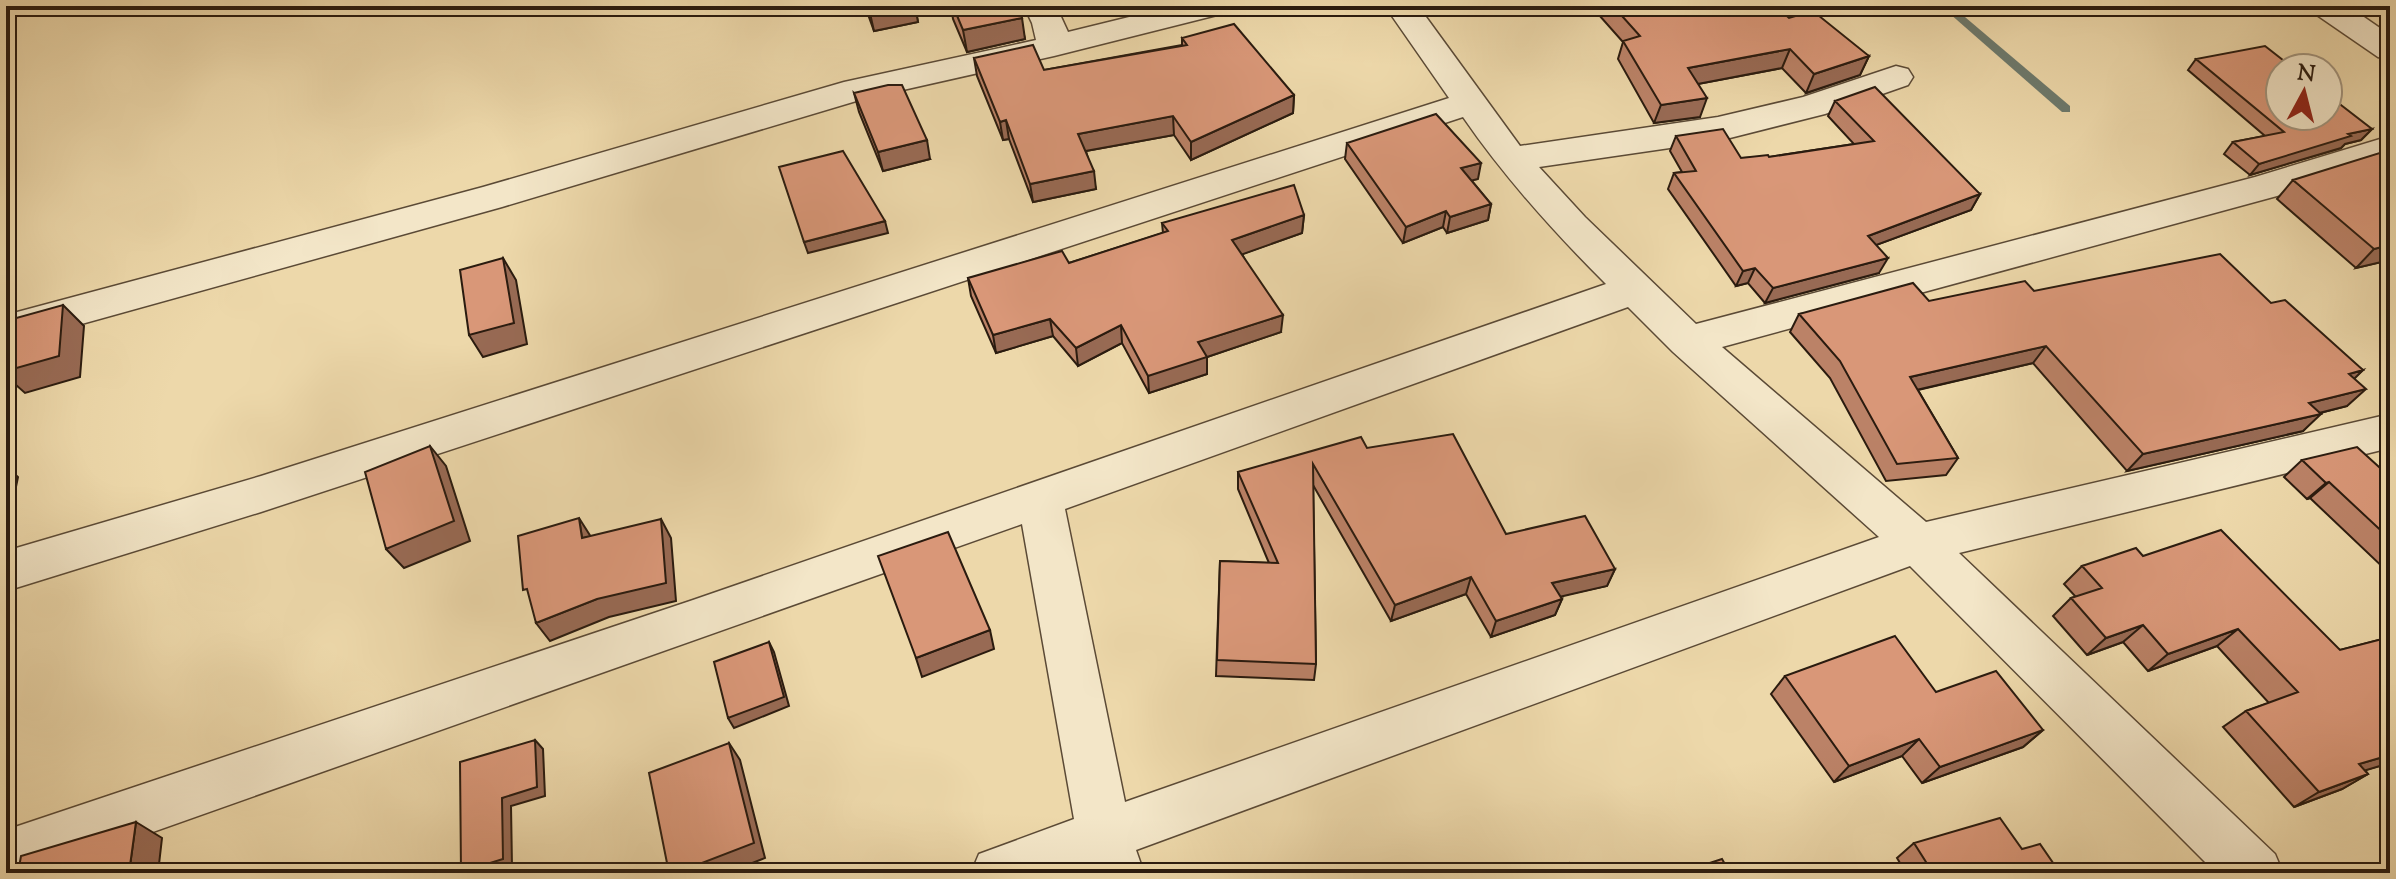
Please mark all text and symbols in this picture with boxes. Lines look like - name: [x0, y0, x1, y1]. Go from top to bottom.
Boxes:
- north arrow: [2264, 52, 2344, 132]
- text: N: [2295, 58, 2317, 92]

